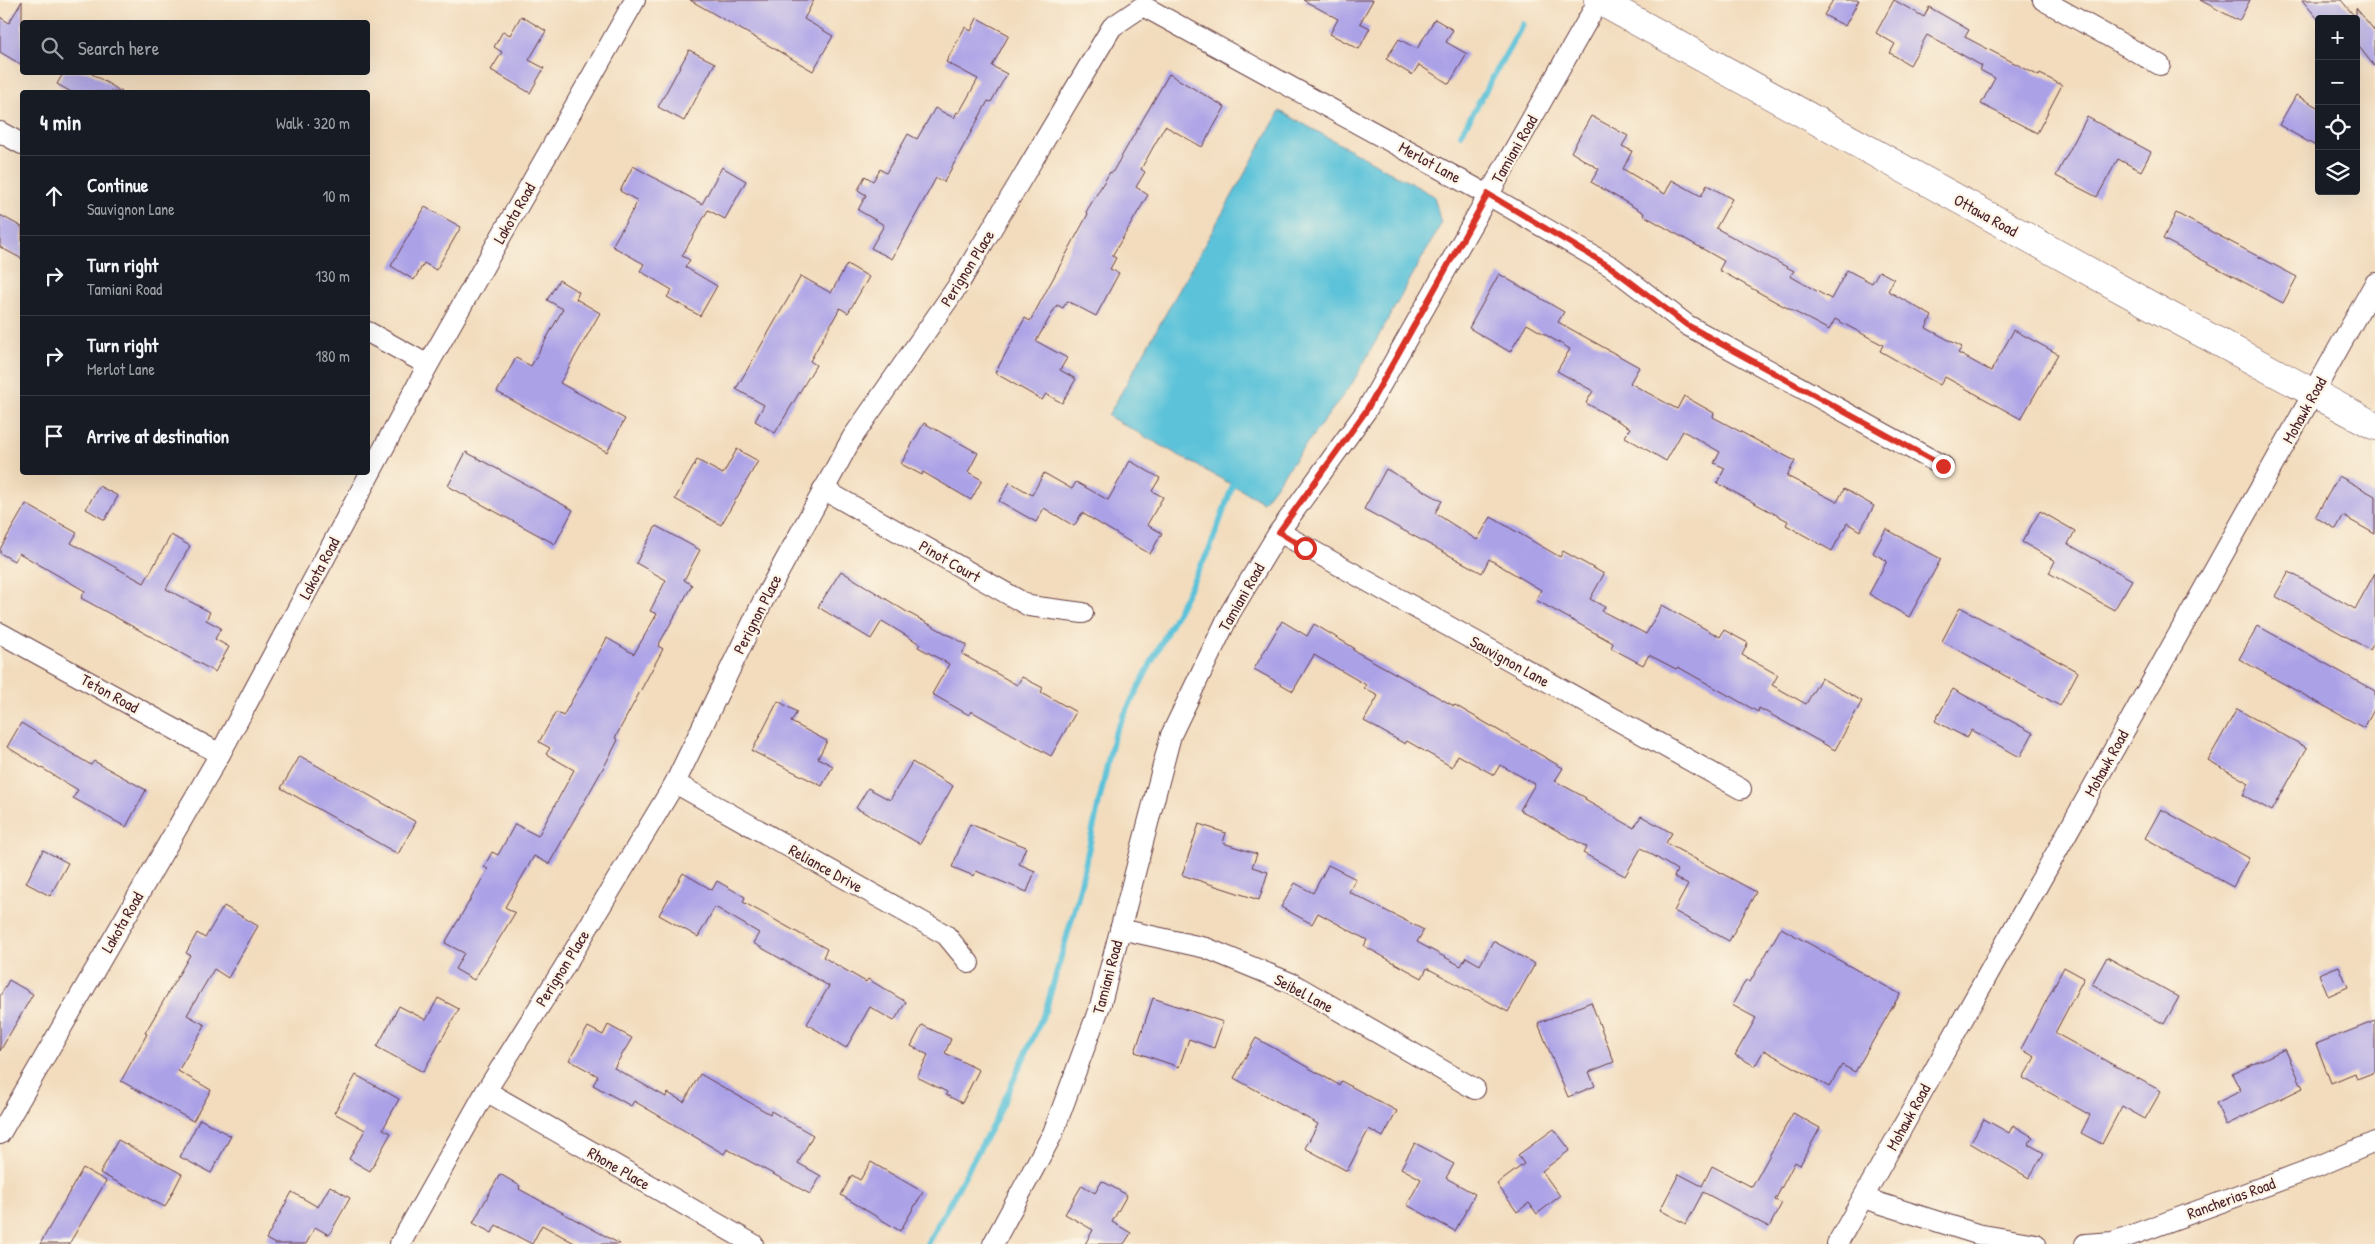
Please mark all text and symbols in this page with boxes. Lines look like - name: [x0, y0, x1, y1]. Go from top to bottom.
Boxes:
- map controls: [2315, 15, 2360, 195]
- button: +: [2315, 15, 2360, 60]
- search box: [20, 20, 370, 75]
- icon: search: [38, 34, 66, 62]
- text: Search here: [78, 35, 159, 61]
- button: −: [2315, 60, 2360, 105]
- button: locate: [2315, 105, 2360, 150]
- text: 4 min: [40, 108, 81, 137]
- street label: Tamiani Road: [1486, 111, 1542, 187]
- text: Walk · 320 m: [276, 112, 350, 134]
- street label: Merlot Lane: [1395, 136, 1466, 188]
- button: layers: [2315, 150, 2360, 195]
- text: Continue: [87, 172, 148, 198]
- street label: Lakota Road: [488, 178, 540, 248]
- icon: ahead: [40, 182, 68, 210]
- text: 10 m: [322, 185, 350, 207]
- street label: Ottawa Road: [1950, 188, 2022, 242]
- text: Sauvignon Lane: [87, 198, 175, 220]
- street label: Perignon Place: [935, 225, 1000, 310]
- text: Turn right: [87, 252, 158, 278]
- icon: right: [40, 262, 68, 290]
- text: 130 m: [315, 265, 350, 287]
- text: Tamiani Road: [87, 278, 162, 300]
- text: Turn right: [87, 332, 158, 358]
- icon: right: [40, 342, 68, 370]
- text: 180 m: [316, 345, 350, 367]
- text: Merlot Lane: [87, 358, 155, 380]
- street label: Mohawk Road: [2277, 373, 2331, 447]
- icon: arrive: [40, 422, 68, 450]
- text: Arrive at destination: [87, 423, 229, 449]
- route end: [1932, 455, 1955, 478]
- street label: Lakota Road: [294, 533, 344, 603]
- street label: Pinot Court: [915, 535, 985, 588]
- route start: [1294, 537, 1317, 560]
- street label: Tamiani Road: [1213, 559, 1269, 635]
- street label: Perignon Place: [728, 570, 787, 657]
- street label: Sauvignon Lane: [1466, 630, 1554, 692]
- street label: Teton Road: [77, 668, 143, 718]
- street label: Mohawk Road: [2079, 726, 2133, 800]
- street label: Reliance Drive: [785, 839, 867, 898]
- street label: Lakota Road: [96, 887, 148, 957]
- street label: Perignon Place: [530, 925, 595, 1010]
- street label: Tamiani Road: [1087, 938, 1127, 1016]
- street label: Seibel Lane: [1271, 968, 1338, 1018]
- street label: Mohawk Road: [1881, 1080, 1935, 1154]
- street label: Rhone Place: [584, 1141, 655, 1195]
- street label: Rancherias Road: [2184, 1172, 2278, 1224]

